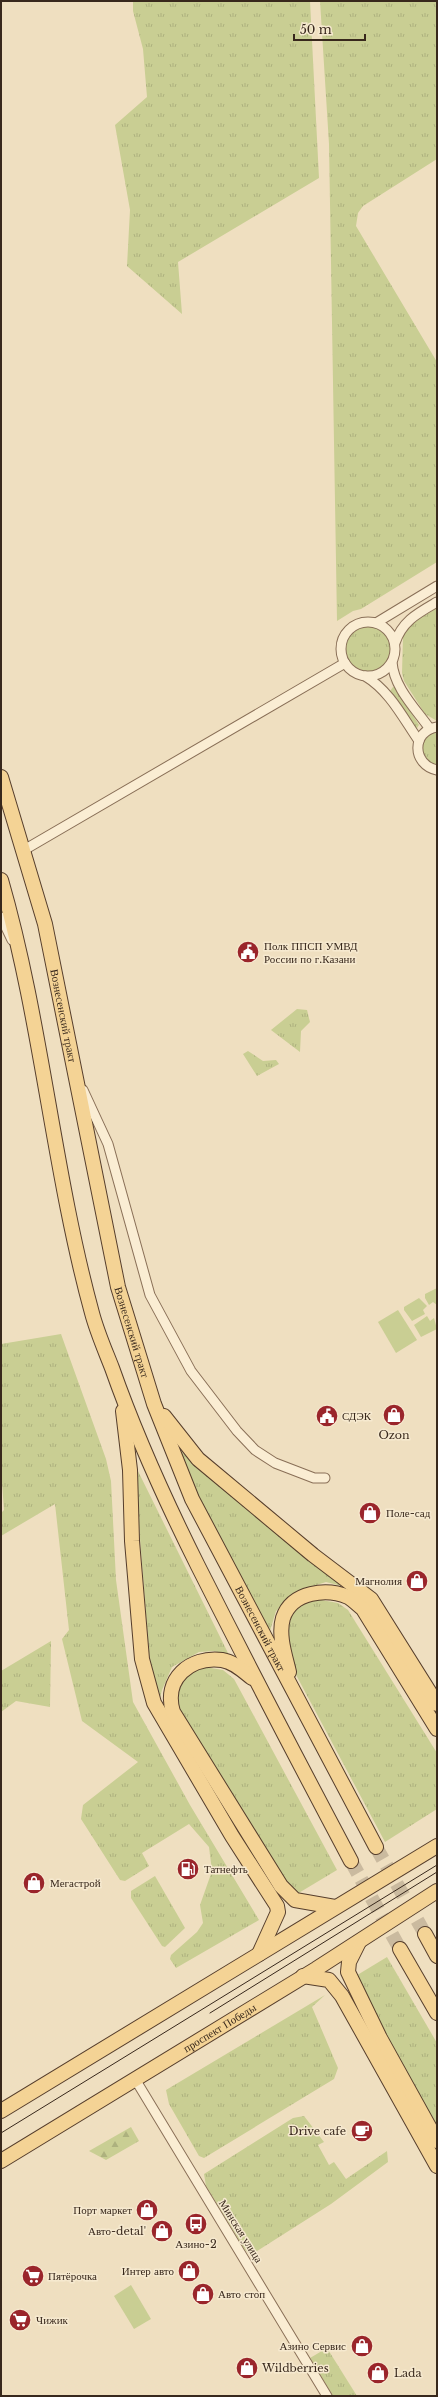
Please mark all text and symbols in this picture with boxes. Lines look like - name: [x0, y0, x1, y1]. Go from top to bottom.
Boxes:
- scale bar: [294, 16, 365, 42]
- text: 50 m: [300, 22, 332, 37]
- public building icon: Полк ППСП УМВД России по г.Казани: [235, 939, 261, 965]
- place label: Полк ППСП УМВД России по г.Казани: [264, 939, 358, 966]
- street label: Вознесенский тракт: [47, 968, 80, 1064]
- street label: Вознесенский тракт: [111, 1285, 153, 1380]
- shop icon: Ozon: [381, 1402, 407, 1428]
- public building icon: СДЭК: [314, 1403, 340, 1429]
- place label: СДЭК: [342, 1409, 372, 1423]
- place label: Ozon: [378, 1428, 410, 1442]
- shop icon: Поле-сад: [357, 1500, 383, 1526]
- place label: Поле-сад: [386, 1506, 431, 1520]
- shop icon: Магнолия: [404, 1568, 430, 1594]
- place label: Магнолия: [355, 1574, 402, 1588]
- street label: Вознесенский тракт: [232, 1583, 289, 1674]
- fuel station icon: Татнефть: [175, 1856, 201, 1882]
- place label: Татнефть: [204, 1862, 248, 1876]
- shop icon: Мегастрой: [21, 1870, 47, 1896]
- place label: Мегастрой: [50, 1876, 101, 1890]
- street label: проспект Победы: [181, 2000, 259, 2055]
- cafe icon: Drive cafe: [349, 2118, 375, 2144]
- place label: Drive cafe: [289, 2124, 346, 2138]
- shop icon: Порт маркет: [134, 2197, 160, 2223]
- street label: Минская улица: [216, 2197, 266, 2265]
- place label: Порт маркет: [73, 2203, 132, 2217]
- bus stop icon: Азино-2: [183, 2211, 209, 2237]
- shop icon: Авто-detal': [149, 2218, 175, 2244]
- place label: Авто-detal': [88, 2224, 146, 2238]
- place label: Азино-2: [175, 2237, 217, 2251]
- shop icon: Интер авто: [176, 2258, 202, 2284]
- supermarket icon: Пятёрочка: [20, 2263, 46, 2289]
- place label: Интер авто: [122, 2264, 174, 2278]
- place label: Пятёрочка: [48, 2269, 97, 2283]
- shop icon: Авто стоп: [190, 2281, 216, 2307]
- place label: Авто стоп: [218, 2287, 265, 2301]
- supermarket icon: Чижик: [7, 2307, 33, 2333]
- place label: Чижик: [36, 2313, 69, 2327]
- shop icon: Азино Сервис: [349, 2333, 375, 2359]
- place label: Азино Сервис: [279, 2339, 346, 2353]
- shop icon: Wildberries: [234, 2355, 260, 2381]
- shop icon: Lada: [365, 2360, 391, 2386]
- place label: Wildberries: [261, 2361, 329, 2375]
- place label: Lada: [394, 2366, 423, 2380]

